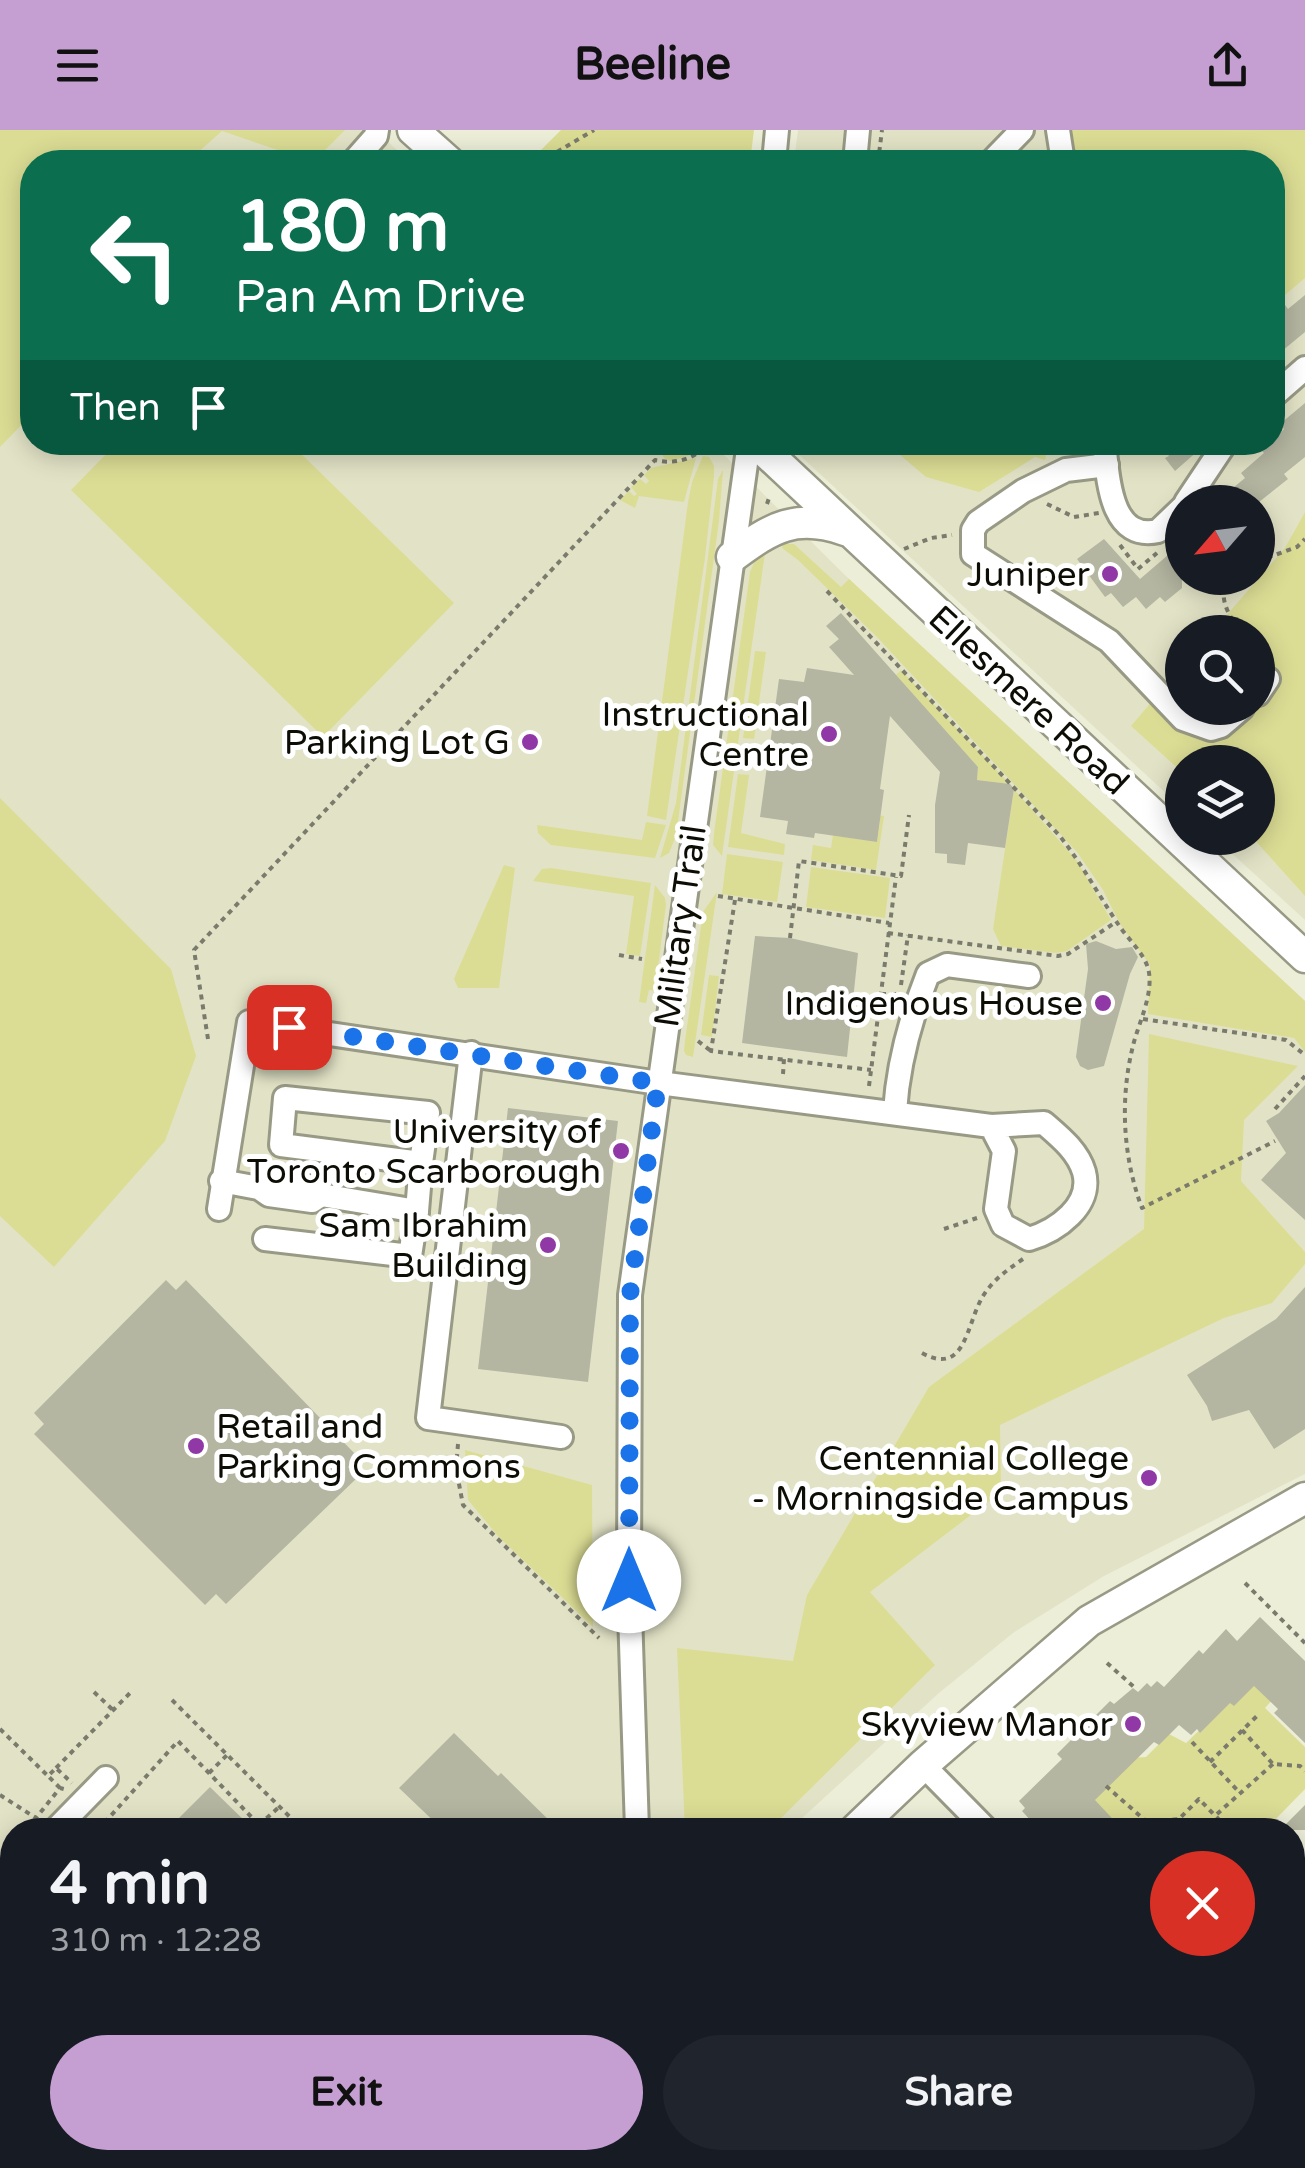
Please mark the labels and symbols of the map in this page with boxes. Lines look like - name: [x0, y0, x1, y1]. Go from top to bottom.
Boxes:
- north arrow: [1165, 485, 1275, 595]
- place label: Juniper: [967, 554, 1091, 596]
- marker: Juniper: [1099, 563, 1121, 585]
- street label: Ellesmere Road: [920, 597, 1137, 804]
- place label: Instructional Centre: [602, 694, 809, 776]
- place label: Parking Lot G: [284, 722, 510, 764]
- marker: Instructional Centre: [818, 723, 840, 745]
- marker: Parking Lot G: [519, 731, 541, 753]
- street label: Military Trail: [646, 822, 716, 1030]
- place label: Indigenous House: [784, 983, 1083, 1025]
- pin: [247, 985, 332, 1070]
- marker: Indigenous House: [1092, 992, 1114, 1014]
- place label: University of Toronto Scarborough: [247, 1111, 602, 1193]
- marker: University of Toronto Scarborough: [610, 1140, 632, 1162]
- place label: Sam Ibrahim Building: [319, 1205, 528, 1287]
- marker: Sam Ibrahim Building: [537, 1234, 559, 1256]
- place label: Retail and Parking Commons: [216, 1406, 521, 1488]
- marker: Retail and Parking Commons: [185, 1435, 207, 1457]
- place label: Centennial College - Morningside Campus: [751, 1438, 1129, 1520]
- marker: Centennial College - Morningside Campus: [1138, 1467, 1160, 1489]
- position arrow: [577, 1529, 681, 1633]
- place label: Skyview Manor: [861, 1704, 1114, 1746]
- marker: Skyview Manor: [1122, 1713, 1144, 1735]

